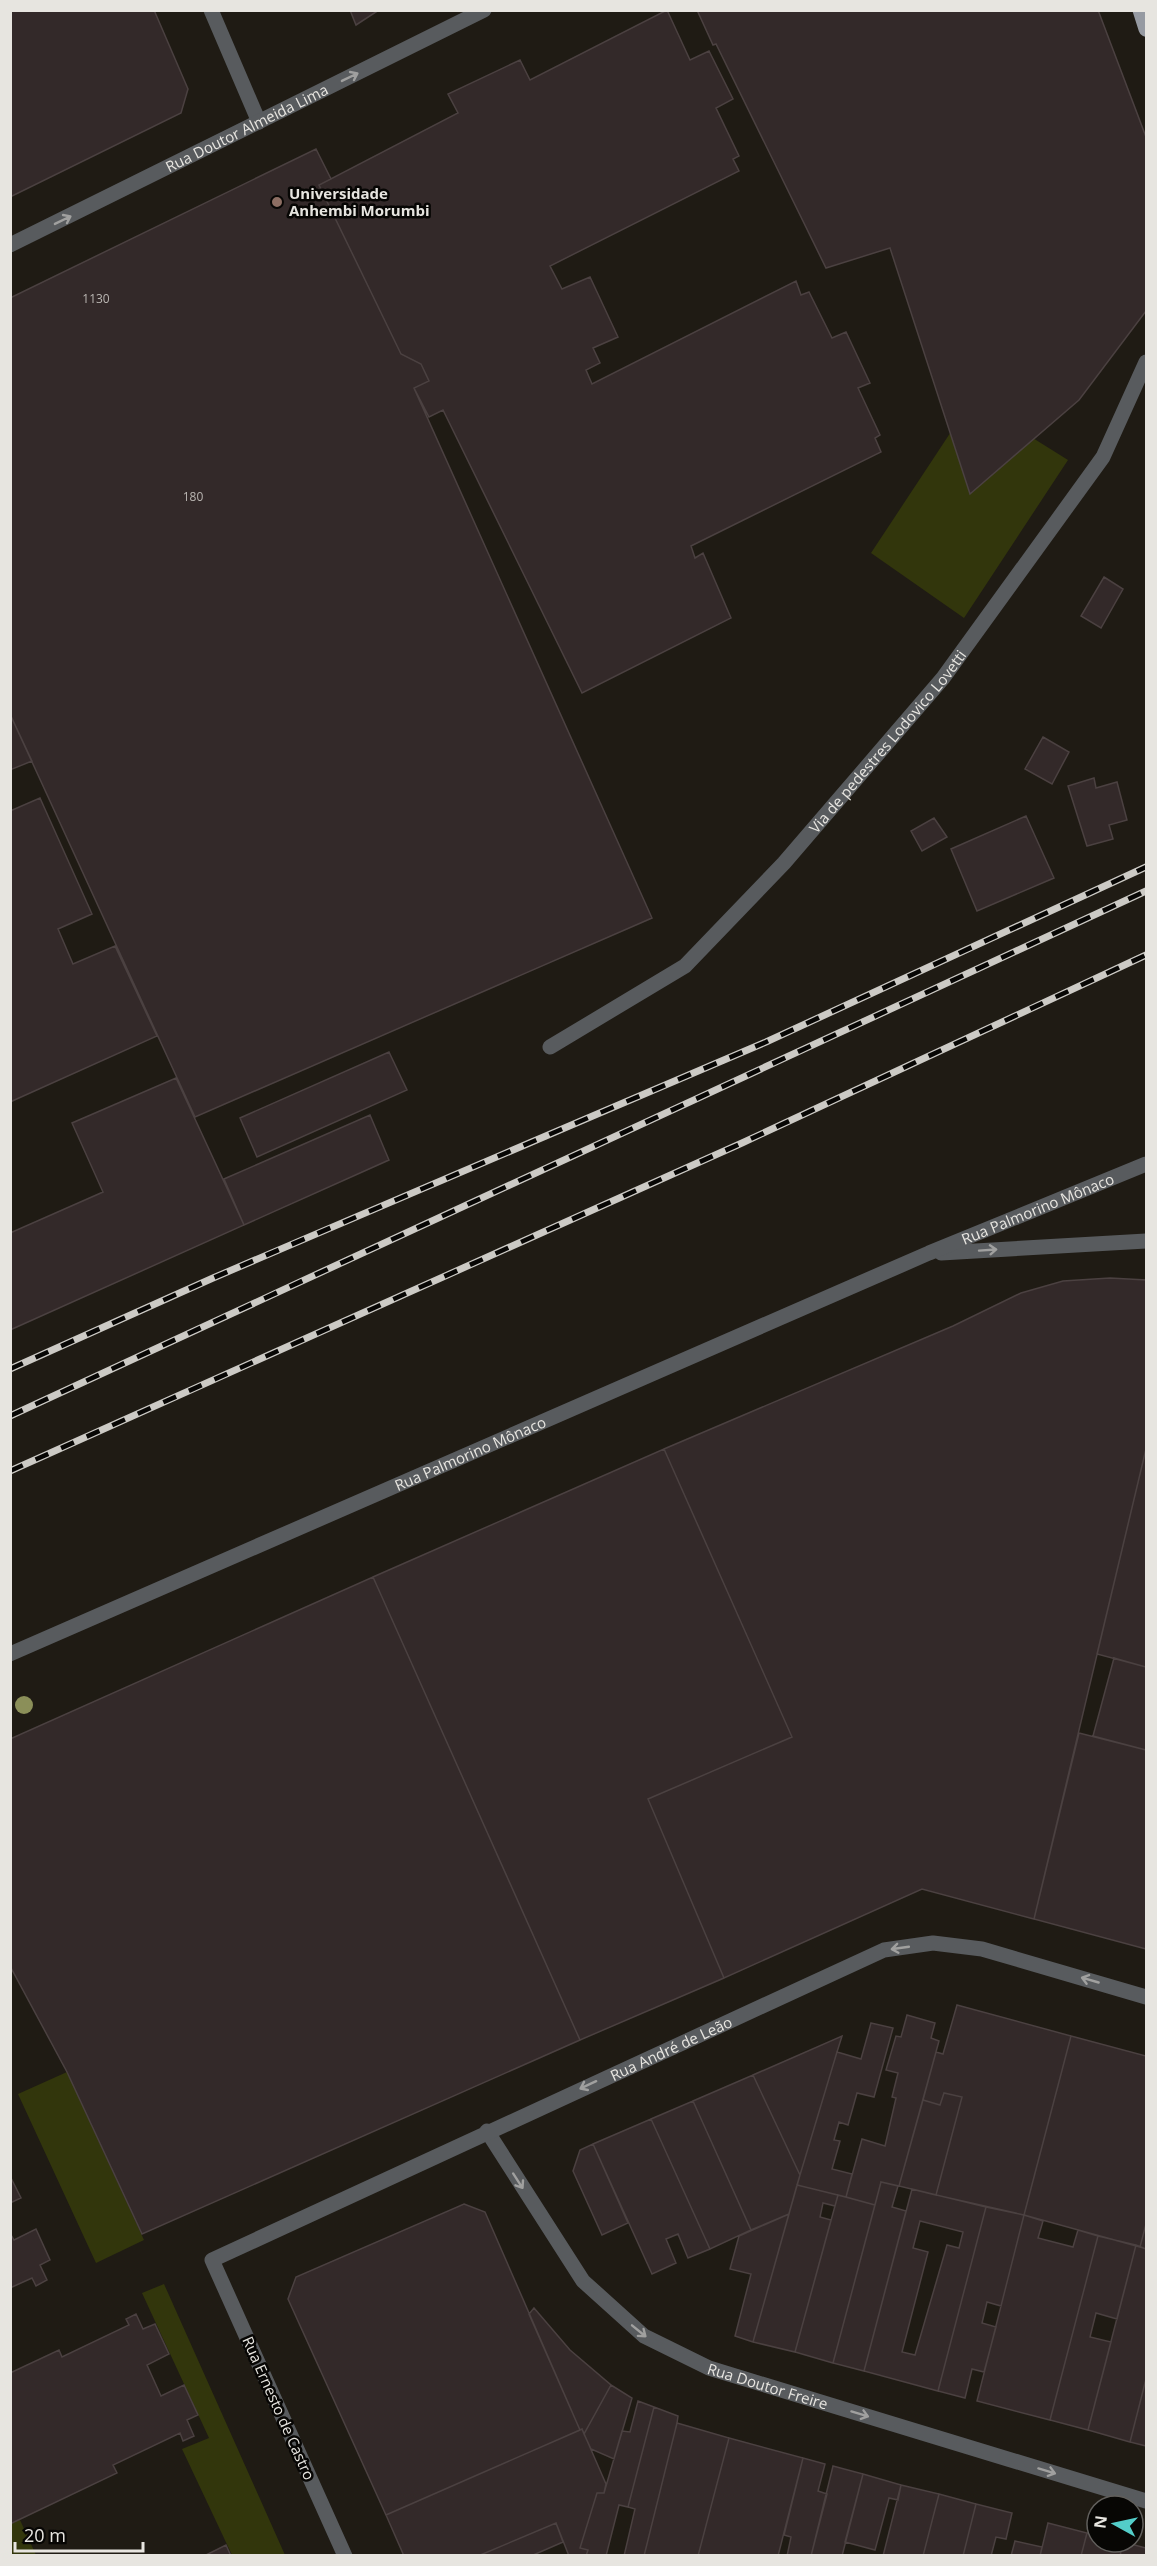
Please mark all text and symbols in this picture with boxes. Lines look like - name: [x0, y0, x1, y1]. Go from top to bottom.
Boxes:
- one-way arrow: [341, 70, 359, 82]
- street label: Rua Doutor Almeida Lima: [162, 79, 331, 176]
- place label: Universidade Anhembi Morumbi: [289, 183, 430, 220]
- marker: Universidade Anhembi Morumbi: [270, 195, 284, 209]
- one-way arrow: [54, 213, 72, 225]
- house number: 1130: [82, 290, 110, 307]
- house number: 180: [183, 488, 203, 505]
- street label: Via de pedestres Lodovico Lovetti: [804, 646, 970, 837]
- street label: Rua Palmorino Mônaco: [958, 1168, 1117, 1249]
- one-way arrow: [977, 1244, 997, 1255]
- street label: Rua Palmorino Mônaco: [391, 1411, 549, 1495]
- one-way arrow: [891, 1942, 911, 1953]
- one-way arrow: [1081, 1974, 1100, 1985]
- street label: Rua André de Leão: [607, 2011, 735, 2085]
- one-way arrow: [579, 2080, 598, 2091]
- one-way arrow: [512, 2172, 525, 2189]
- one-way arrow: [631, 2325, 647, 2338]
- street label: Rua Ernesto de Castro: [238, 2333, 320, 2483]
- street label: Rua Doutor Freire: [705, 2358, 830, 2414]
- one-way arrow: [850, 2409, 869, 2420]
- one-way arrow: [1037, 2466, 1056, 2477]
- north arrow: [1085, 2494, 1145, 2554]
- text: N: [1088, 2514, 1112, 2530]
- scale bar: [15, 2515, 142, 2553]
- text: 20 m: [24, 2523, 66, 2547]

